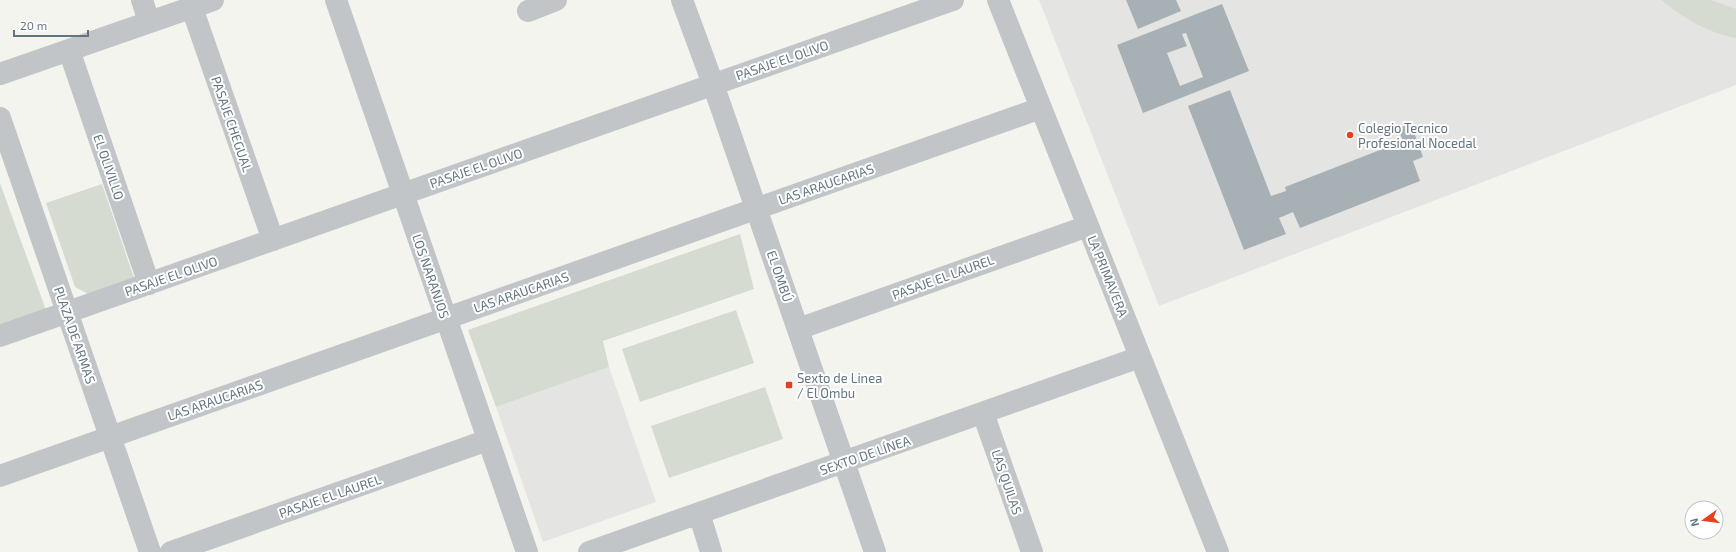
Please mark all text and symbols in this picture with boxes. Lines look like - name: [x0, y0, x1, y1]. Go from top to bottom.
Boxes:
- scale bar: [14, 12, 88, 38]
- text: 20 m: [20, 18, 47, 32]
- street label: PASAJE EL OLIVO: [733, 37, 831, 83]
- street label: PASAJE CHEGUAL: [208, 74, 256, 174]
- place label: Colegio Tecnico Profesional Nocedal: [1358, 120, 1477, 151]
- marker: Colegio Tecnico Profesional Nocedal: [1345, 130, 1355, 140]
- street label: EL OLIVILLO: [90, 132, 128, 202]
- street label: PASAJE EL OLIVO: [427, 145, 525, 191]
- street label: LAS ARAUCARIAS: [776, 160, 876, 208]
- street label: LOS NARANJOS: [409, 232, 453, 320]
- street label: LA PRIMAVERA: [1084, 233, 1132, 319]
- street label: EL OMBÚ: [764, 248, 797, 304]
- street label: PASAJE EL LAUREL: [890, 251, 996, 303]
- street label: PASAJE EL OLIVO: [122, 253, 220, 299]
- street label: LAS ARAUCARIAS: [471, 268, 571, 316]
- street label: PLAZA DE ARMAS: [51, 284, 99, 386]
- place label: Sexto de Linea / El Ombu: [797, 370, 882, 401]
- street label: LAS ARAUCARIAS: [165, 376, 265, 424]
- marker: Sexto de Linea / El Ombu: [784, 380, 794, 390]
- street label: SEXTO DE LÍNEA: [817, 431, 912, 478]
- street label: LAS QUILAS: [988, 447, 1026, 517]
- street label: PASAJE EL LAUREL: [277, 471, 384, 521]
- north arrow: [1684, 500, 1724, 540]
- text: N: [1687, 517, 1701, 528]

